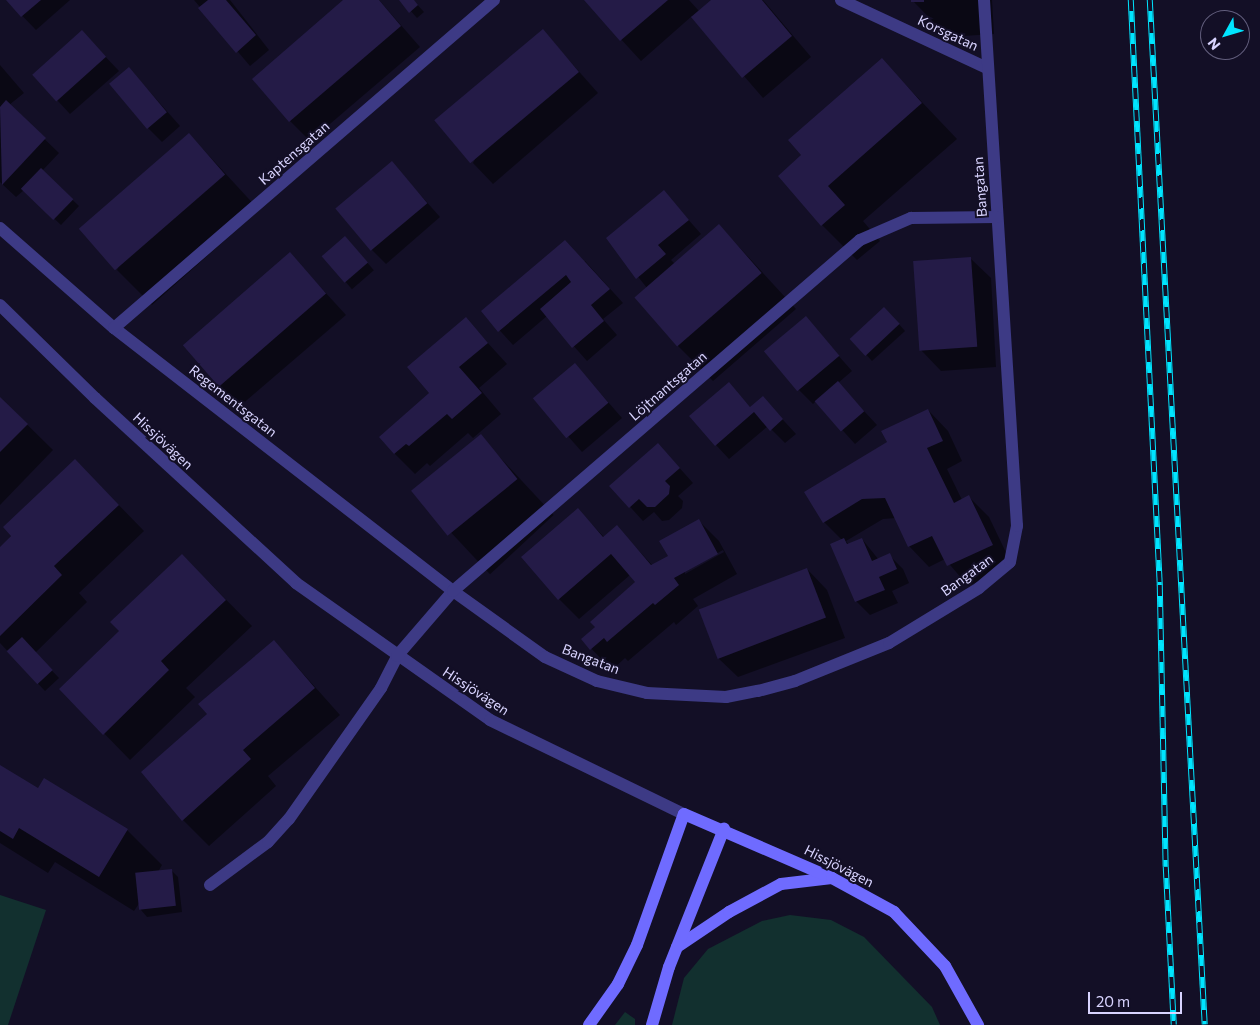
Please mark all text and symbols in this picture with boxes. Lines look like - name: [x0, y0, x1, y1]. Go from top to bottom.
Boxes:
- north arrow: [1200, 10, 1250, 60]
- street label: Korsgatan: [915, 12, 981, 54]
- text: N: [1204, 35, 1224, 54]
- street label: Kaptensgatan: [255, 118, 333, 188]
- street label: Bangatan: [970, 156, 990, 218]
- street label: Löjtnantsgatan: [626, 348, 710, 424]
- street label: Regementsgatan: [186, 362, 280, 440]
- street label: Hissjövägen: [130, 409, 196, 473]
- street label: Bangatan: [938, 550, 996, 600]
- street label: Bangatan: [560, 640, 622, 678]
- street label: Hissjövägen: [440, 663, 512, 719]
- street label: Hissjövägen: [801, 841, 877, 891]
- scale bar: [1090, 982, 1184, 1014]
- text: 20 m: [1096, 992, 1130, 1010]

